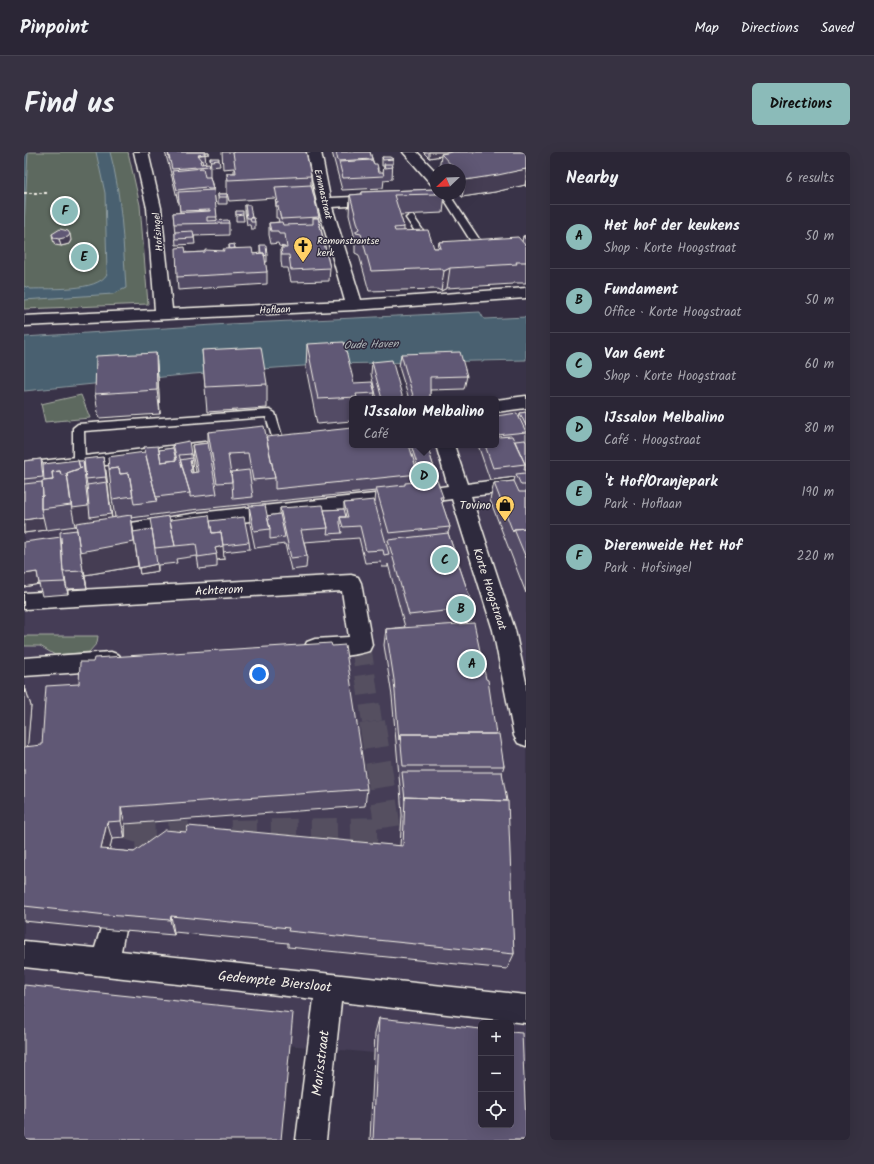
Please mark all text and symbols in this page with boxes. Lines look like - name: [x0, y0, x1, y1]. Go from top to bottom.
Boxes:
- text: Pinpoint: [20, 13, 89, 43]
- text: Map: [694, 17, 719, 39]
- text: Directions: [741, 17, 799, 39]
- text: Saved: [821, 17, 854, 39]
- text: Find us: [24, 82, 115, 127]
- button: Directions: [752, 83, 850, 125]
- north arrow: [430, 164, 466, 200]
- text: Nearby: [566, 165, 618, 192]
- street label: Emmastraat: [309, 168, 337, 221]
- text: 6 results: [786, 168, 834, 189]
- pin: F: [52, 196, 78, 226]
- street label: Hofsingel: [148, 211, 168, 252]
- text: Het hof der keukens: [604, 214, 740, 238]
- text: A: [575, 226, 583, 247]
- text: 50 m: [805, 226, 834, 247]
- place label: Remonstrantse kerk: [317, 233, 380, 261]
- church icon: Remonstrantse kerk: [292, 235, 314, 263]
- text: Shop · Korte Hoogstraat: [604, 238, 736, 259]
- pin: E: [71, 242, 97, 272]
- text: Fundament: [604, 278, 678, 302]
- text: B: [575, 290, 583, 311]
- text: 50 m: [805, 290, 834, 311]
- street label: Hoflaan: [259, 301, 291, 319]
- text: Office · Korte Hoogstraat: [604, 302, 742, 323]
- water label: Oude Haven: [343, 335, 400, 355]
- text: Van Gent: [604, 342, 665, 366]
- text: C: [575, 354, 583, 375]
- text: 60 m: [805, 354, 834, 375]
- text: Shop · Korte Hoogstraat: [604, 366, 736, 387]
- popup: [349, 396, 499, 448]
- text: IJssalon Melbalino: [364, 400, 484, 424]
- text: IJssalon Melbalino: [604, 406, 724, 430]
- text: D: [575, 418, 583, 439]
- text: 80 m: [804, 418, 834, 439]
- text: Café: [364, 424, 388, 445]
- text: Café · Hoogstraat: [604, 430, 701, 451]
- pin: D: [411, 461, 437, 491]
- text: 't Hof/Oranjepark: [604, 470, 718, 494]
- text: E: [575, 482, 583, 503]
- text: 190 m: [802, 482, 834, 503]
- shop icon: Tovino: [494, 494, 516, 522]
- text: Park · Hoflaan: [604, 494, 682, 515]
- place label: Tovino: [459, 496, 491, 515]
- text: Dierenweide Het Hof: [604, 534, 742, 558]
- pin: C: [432, 545, 458, 575]
- street label: Korte Hoogstraat: [467, 546, 512, 633]
- text: F: [575, 546, 583, 567]
- text: 220 m: [797, 546, 834, 567]
- text: Park · Hofsingel: [604, 558, 691, 579]
- street label: Achterom: [195, 580, 244, 601]
- pin: B: [448, 594, 474, 624]
- pin: A: [459, 649, 485, 679]
- your location: [249, 664, 269, 684]
- street label: Gedempte Biersloot: [217, 965, 333, 999]
- map controls: [478, 1020, 514, 1128]
- button: +: [478, 1020, 514, 1056]
- street label: Marisstraat: [306, 1028, 336, 1097]
- button: −: [478, 1056, 514, 1092]
- button: locate: [478, 1092, 514, 1128]

